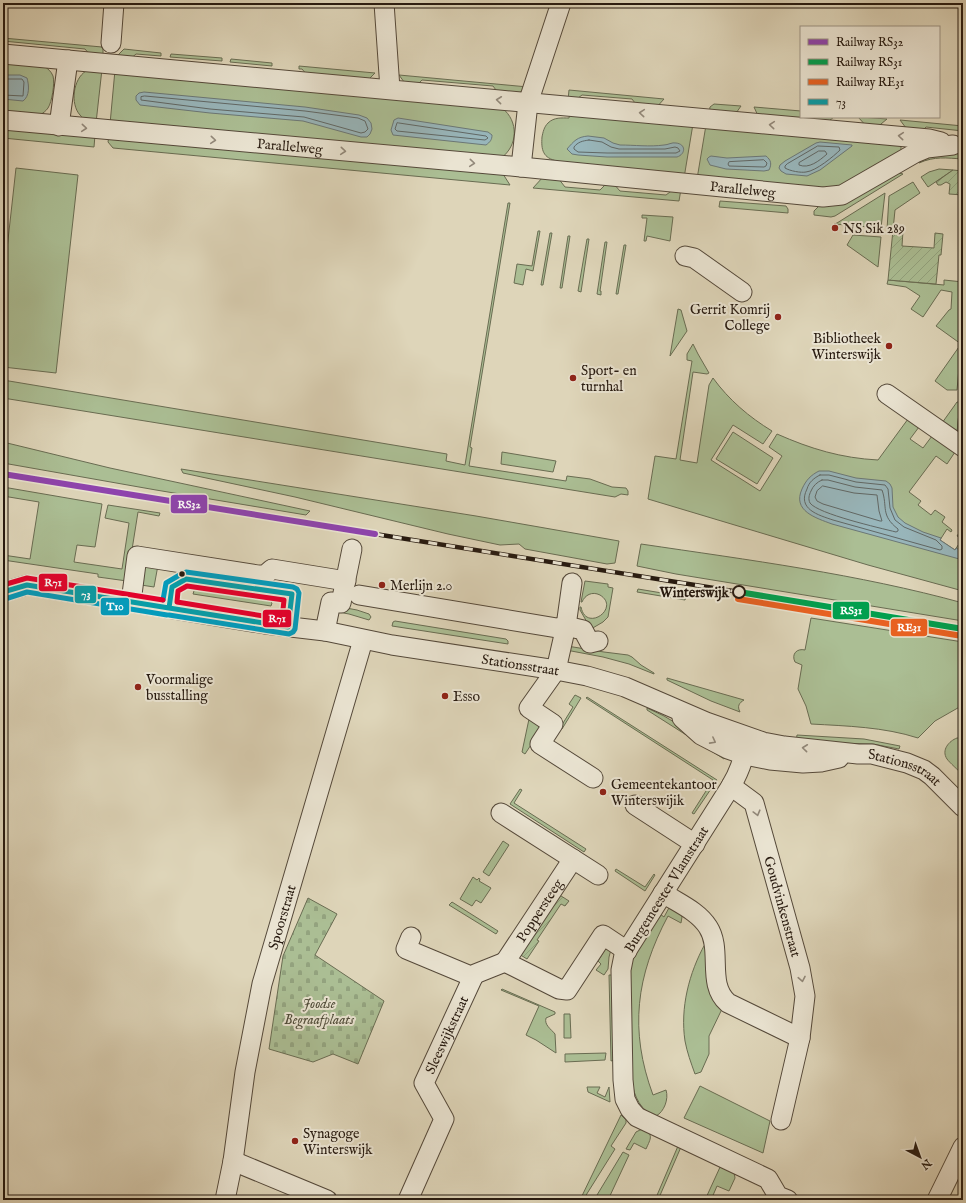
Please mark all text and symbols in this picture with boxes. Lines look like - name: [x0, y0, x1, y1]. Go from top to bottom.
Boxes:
- legend: [800, 26, 940, 118]
- text: Railway RS32: [836, 35, 904, 50]
- text: Railway RS31: [836, 55, 902, 70]
- text: Railway RE31: [836, 75, 904, 90]
- text: 73: [836, 95, 846, 110]
- one-way arrow: [496, 96, 502, 105]
- one-way arrow: [639, 109, 645, 118]
- one-way arrow: [769, 121, 775, 130]
- one-way arrow: [81, 124, 87, 133]
- one-way arrow: [898, 132, 904, 141]
- one-way arrow: [210, 135, 216, 144]
- street label: Parallelweg: [256, 135, 324, 159]
- one-way arrow: [340, 147, 346, 156]
- one-way arrow: [469, 158, 475, 167]
- street label: Parallelweg: [709, 178, 777, 202]
- place label: NS Sik 289: [843, 220, 905, 238]
- marker: NS Sik 289: [830, 223, 840, 233]
- place label: Gerrit Komrij College: [690, 301, 771, 335]
- marker: Gerrit Komrij College: [773, 312, 783, 322]
- place label: Bibliotheek Winterswijk: [811, 330, 882, 364]
- marker: Bibliotheek Winterswijk: [884, 341, 894, 351]
- place label: Sport- en turnhal: [581, 362, 637, 396]
- marker: Sport- en turnhal: [568, 373, 578, 383]
- line badge: RS32: [170, 494, 208, 514]
- text: RS32: [177, 498, 201, 512]
- unlabelled marker: [177, 569, 187, 579]
- line badge: R71: [38, 573, 68, 592]
- text: R71: [44, 576, 62, 590]
- place label: Merlijn 2.0: [390, 577, 453, 595]
- marker: Merlijn 2.0: [377, 580, 387, 590]
- place label: Winterswijk: [658, 584, 730, 602]
- line badge: 73: [74, 585, 97, 604]
- marker: Winterswijk: [732, 585, 746, 599]
- text: 73: [81, 588, 91, 602]
- line badge: T10: [100, 597, 130, 616]
- text: T10: [105, 600, 124, 614]
- line badge: RS31: [832, 601, 870, 620]
- text: RS31: [840, 604, 862, 618]
- line badge: R71: [262, 609, 292, 628]
- text: R71: [268, 612, 286, 626]
- line badge: RE31: [890, 618, 928, 637]
- text: RE31: [897, 621, 921, 635]
- street label: Stationsstraat: [480, 651, 561, 680]
- place label: Voormalige busstalling: [145, 671, 214, 705]
- marker: Voormalige busstalling: [133, 682, 143, 692]
- place label: Esso: [453, 688, 481, 706]
- marker: Esso: [440, 691, 450, 701]
- one-way arrow: [709, 737, 716, 744]
- one-way arrow: [802, 744, 808, 753]
- street label: Stationsstraat: [868, 746, 945, 790]
- place label: Gemeentekantoor Winterswijik: [611, 776, 717, 810]
- marker: Gemeentekantoor Winterswijik: [598, 787, 608, 797]
- one-way arrow: [752, 809, 761, 816]
- street label: Burgemeester Vlamstraat: [621, 823, 713, 956]
- street label: Goudvinkenstraat: [759, 854, 805, 959]
- street label: Poppersteeg: [513, 875, 568, 946]
- street label: Spoorstraat: [265, 883, 301, 952]
- one-way arrow: [797, 976, 806, 982]
- street label: Sleeswijkstraat: [421, 993, 473, 1077]
- park label: Joodse Begraafplaats: [284, 995, 355, 1030]
- place label: Synagoge Winterswijk: [303, 1125, 373, 1159]
- marker: Synagoge Winterswijk: [290, 1136, 300, 1146]
- north arrow: [900, 1137, 940, 1177]
- text: N: [917, 1155, 935, 1173]

